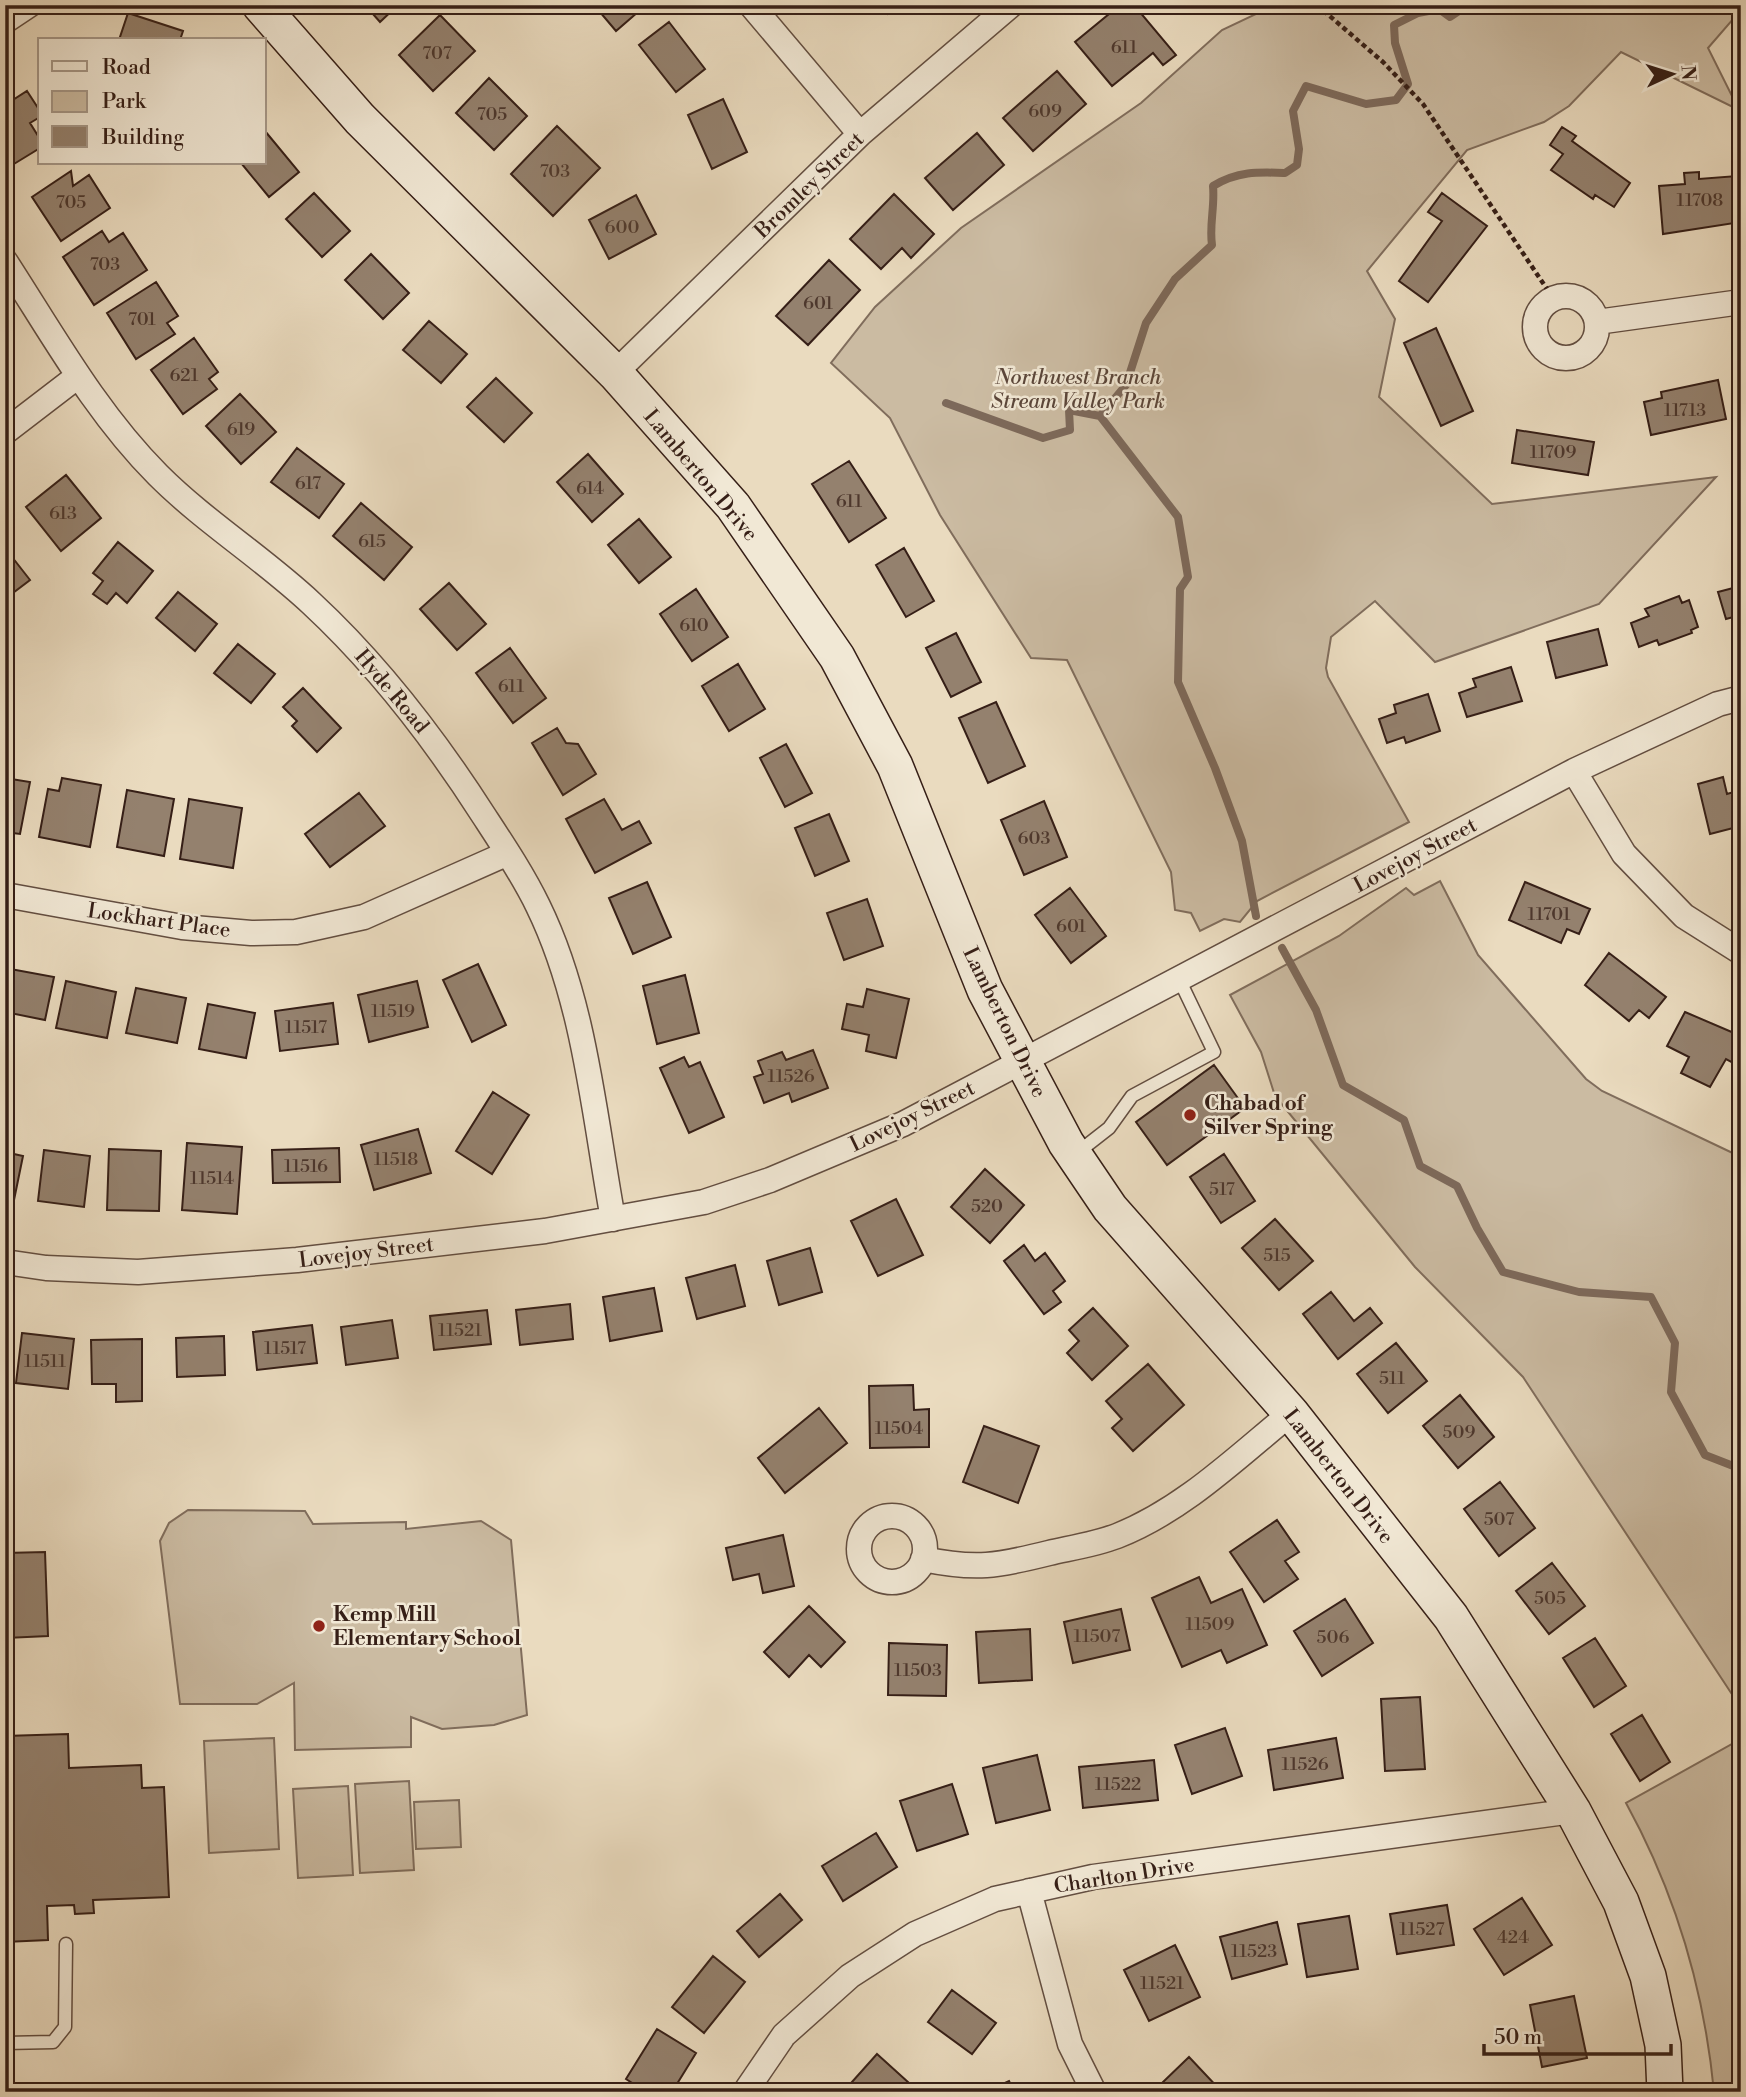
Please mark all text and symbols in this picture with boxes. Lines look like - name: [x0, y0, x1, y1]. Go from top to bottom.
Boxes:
- house number: 611: [1111, 36, 1137, 59]
- legend: [38, 38, 266, 164]
- north arrow: [1638, 38, 1708, 108]
- house number: 707: [422, 42, 452, 65]
- text: Road: [102, 55, 151, 81]
- text: N: [1675, 65, 1700, 81]
- text: Park: [102, 89, 147, 115]
- house number: 609: [1028, 100, 1062, 123]
- house number: 705: [477, 103, 507, 126]
- text: Building: [101, 125, 184, 151]
- street label: Bromley Street: [749, 127, 870, 245]
- house number: 703: [540, 160, 570, 183]
- house number: 11708: [1677, 189, 1723, 212]
- house number: 705: [56, 191, 86, 214]
- house number: 600: [605, 216, 639, 239]
- house number: 703: [90, 253, 120, 276]
- house number: 601: [803, 292, 833, 315]
- house number: 701: [128, 308, 156, 331]
- house number: 621: [169, 364, 199, 387]
- park label: Northwest Branch Stream Valley Park: [991, 365, 1165, 415]
- house number: 11713: [1664, 399, 1706, 422]
- street label: Lamberton Drive: [637, 404, 763, 547]
- house number: 619: [227, 418, 255, 441]
- house number: 11709: [1530, 441, 1576, 464]
- house number: 617: [295, 472, 321, 495]
- house number: 614: [576, 477, 604, 500]
- house number: 611: [836, 490, 862, 513]
- house number: 613: [49, 502, 77, 525]
- house number: 615: [358, 530, 386, 553]
- house number: 610: [679, 614, 709, 637]
- street label: Hyde Road: [348, 644, 434, 739]
- house number: 611: [498, 675, 524, 698]
- street label: Lovejoy Street: [1349, 812, 1482, 899]
- house number: 603: [1018, 827, 1050, 850]
- street label: Lockhart Place: [86, 898, 232, 944]
- house number: 11701: [1528, 903, 1571, 926]
- house number: 601: [1056, 915, 1086, 938]
- street label: Lamberton Drive: [956, 943, 1052, 1102]
- house number: 11519: [371, 1000, 415, 1023]
- house number: 11517: [285, 1016, 327, 1039]
- house number: 11526: [767, 1065, 815, 1088]
- street label: Lovejoy Street: [846, 1075, 980, 1158]
- place label: Chabad of Silver Spring: [1204, 1091, 1334, 1141]
- marker: Chabad of Silver Spring: [1182, 1107, 1198, 1123]
- house number: 11518: [374, 1148, 418, 1171]
- house number: 11516: [284, 1155, 328, 1178]
- house number: 11514: [190, 1167, 234, 1190]
- house number: 517: [1209, 1178, 1235, 1201]
- house number: 520: [971, 1195, 1003, 1218]
- street label: Lovejoy Street: [297, 1232, 436, 1274]
- house number: 515: [1263, 1244, 1291, 1267]
- house number: 11521: [438, 1319, 482, 1342]
- house number: 11517: [264, 1337, 306, 1360]
- house number: 11511: [24, 1350, 66, 1373]
- house number: 511: [1379, 1367, 1405, 1390]
- street label: Lamberton Drive: [1277, 1404, 1399, 1549]
- house number: 11504: [875, 1417, 924, 1440]
- house number: 509: [1443, 1421, 1475, 1444]
- house number: 507: [1484, 1508, 1514, 1531]
- house number: 505: [1534, 1587, 1566, 1610]
- place label: Kemp Mill Elementary School: [333, 1602, 521, 1652]
- house number: 11509: [1186, 1613, 1235, 1636]
- marker: Kemp Mill Elementary School: [311, 1618, 327, 1634]
- house number: 11507: [1074, 1625, 1120, 1648]
- house number: 506: [1317, 1626, 1349, 1649]
- house number: 11503: [894, 1659, 942, 1682]
- house number: 11526: [1281, 1753, 1329, 1776]
- house number: 11522: [1095, 1773, 1141, 1796]
- street label: Charlton Drive: [1052, 1852, 1196, 1900]
- house number: 11527: [1399, 1918, 1445, 1941]
- house number: 424: [1497, 1926, 1529, 1949]
- house number: 11523: [1231, 1940, 1277, 1963]
- house number: 11521: [1140, 1972, 1184, 1995]
- scale bar: [1484, 2013, 1671, 2057]
- text: 50 m: [1494, 2025, 1542, 2051]

